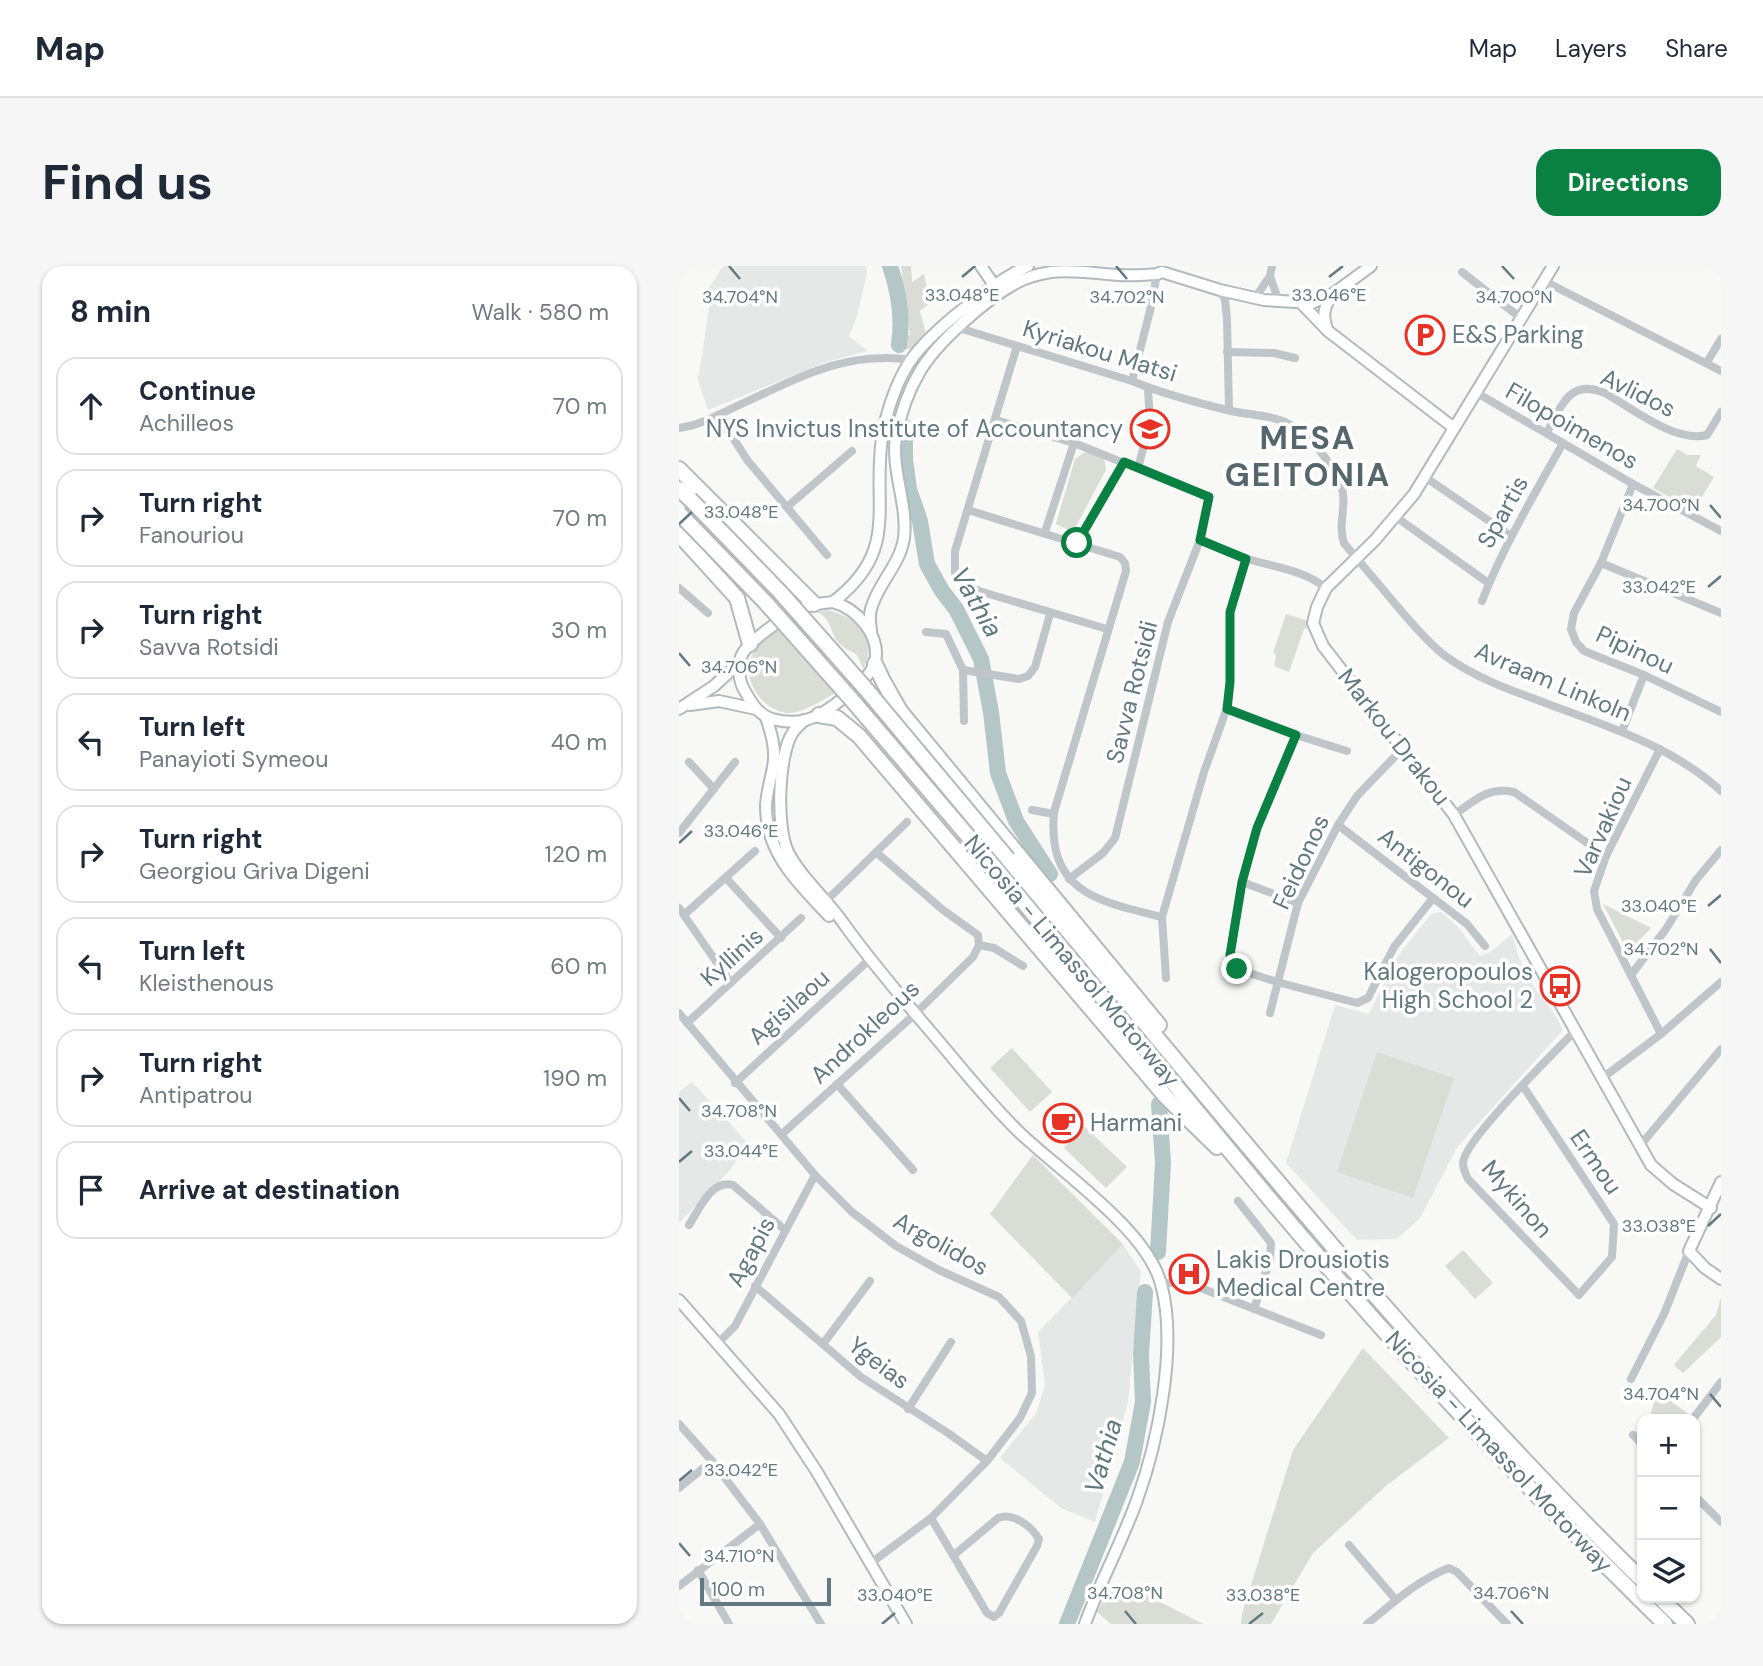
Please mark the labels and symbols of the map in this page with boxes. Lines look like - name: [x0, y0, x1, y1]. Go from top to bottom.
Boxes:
- text: 33.048°E: [925, 283, 999, 307]
- text: 33.046°E: [1291, 283, 1367, 307]
- text: 34.704°N: [702, 285, 778, 309]
- text: 34.702°N: [1089, 285, 1165, 309]
- text: 34.700°N: [1475, 285, 1553, 309]
- street label: Kyriakou Matsi: [1019, 312, 1181, 389]
- parking icon: E&S Parking: [1404, 314, 1446, 356]
- place label: E&S Parking: [1452, 319, 1584, 350]
- street label: Avlidos: [1596, 361, 1681, 424]
- street label: Filopoimenos: [1500, 375, 1644, 476]
- school or university icon: NYS Invictus Institute of Accountancy: [1129, 408, 1171, 450]
- place label: NYS Invictus Institute of Accountancy: [706, 413, 1123, 444]
- district label: MESA GEITONIA: [1225, 417, 1391, 496]
- street label: Spartis: [1470, 470, 1535, 553]
- text: 34.700°N: [1622, 493, 1700, 517]
- text: 33.048°E: [704, 500, 778, 524]
- route start: [1061, 527, 1092, 558]
- water label: Vathia: [943, 561, 1011, 643]
- text: 33.042°E: [1622, 575, 1696, 599]
- street label: Savva Rotsidi: [1099, 617, 1164, 766]
- street label: Pipinou: [1591, 618, 1679, 681]
- street label: Avraam Linkoln: [1470, 635, 1636, 728]
- text: 34.706°N: [701, 655, 777, 679]
- street label: Markou Drakou: [1331, 662, 1458, 811]
- street label: Varvakiou: [1567, 771, 1639, 882]
- street label: Feidonos: [1265, 809, 1336, 914]
- text: 33.046°E: [703, 819, 779, 843]
- street label: Antigonou: [1372, 820, 1481, 915]
- street label: Nicosia - Limassol Motorway: [958, 828, 1187, 1093]
- text: 33.040°E: [1621, 894, 1697, 918]
- street label: Kyllinis: [694, 920, 770, 993]
- text: 34.702°N: [1623, 937, 1699, 961]
- route end: [1221, 953, 1252, 984]
- place label: Kalogeropoulos High School 2: [1364, 956, 1533, 1015]
- street label: Agisilaou: [741, 962, 836, 1051]
- bus stop icon: Kalogeropoulos High School 2: [1539, 965, 1581, 1007]
- street label: Androkleous: [803, 973, 926, 1090]
- text: 34.708°N: [701, 1099, 777, 1123]
- cafe icon: Harmani: [1042, 1102, 1084, 1144]
- place label: Harmani: [1090, 1107, 1182, 1138]
- street label: Ermou: [1563, 1123, 1629, 1200]
- text: 33.044°E: [704, 1139, 778, 1163]
- street label: Mykinon: [1475, 1153, 1560, 1244]
- street label: Argolidos: [888, 1205, 994, 1282]
- street label: Agapis: [719, 1211, 782, 1292]
- text: 33.038°E: [1622, 1214, 1696, 1238]
- place label: Lakis Drousiotis Medical Centre: [1216, 1244, 1390, 1303]
- hospital icon: Lakis Drousiotis Medical Centre: [1168, 1253, 1210, 1295]
- street label: Nicosia - Limassol Motorway: [1379, 1324, 1620, 1579]
- street label: Ygeias: [842, 1329, 916, 1396]
- text: 34.704°N: [1623, 1382, 1699, 1406]
- water label: Vathia: [1076, 1415, 1130, 1497]
- text: 33.042°E: [704, 1458, 778, 1482]
- text: 34.710°N: [704, 1544, 774, 1568]
- scale bar: [700, 1575, 831, 1607]
- text: 34.708°N: [1087, 1581, 1163, 1605]
- text: 34.706°N: [1473, 1581, 1549, 1605]
- text: 33.040°E: [857, 1583, 933, 1607]
- text: 33.038°E: [1226, 1583, 1300, 1607]

